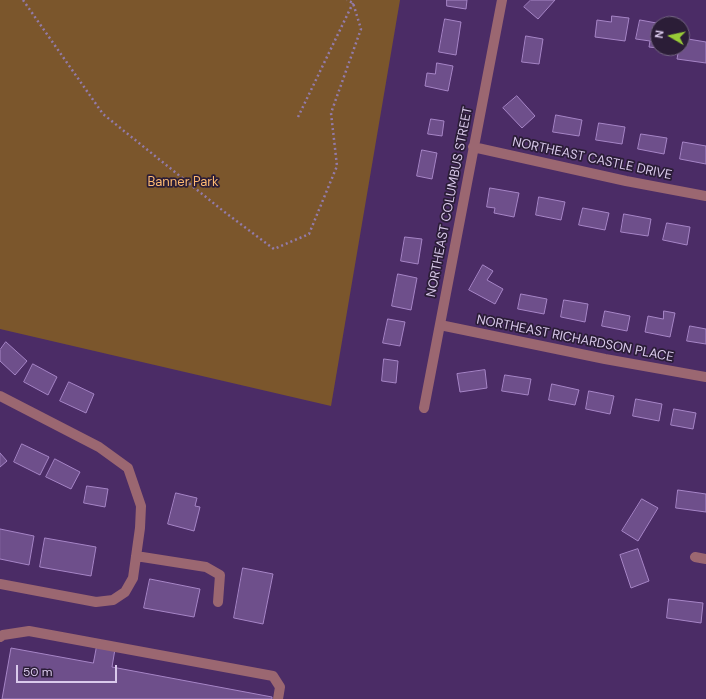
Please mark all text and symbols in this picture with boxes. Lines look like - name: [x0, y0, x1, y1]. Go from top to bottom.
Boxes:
- north arrow: [650, 16, 690, 56]
- text: N: [652, 29, 667, 39]
- street label: NORTHEAST COLUMBUS STREET: [424, 105, 476, 299]
- street label: NORTHEAST CASTLE DRIVE: [511, 134, 673, 184]
- park label: Banner Park: [147, 175, 219, 191]
- street label: NORTHEAST RICHARDSON PLACE: [475, 312, 675, 366]
- scale bar: [18, 657, 119, 683]
- text: 50 m: [23, 664, 52, 680]

